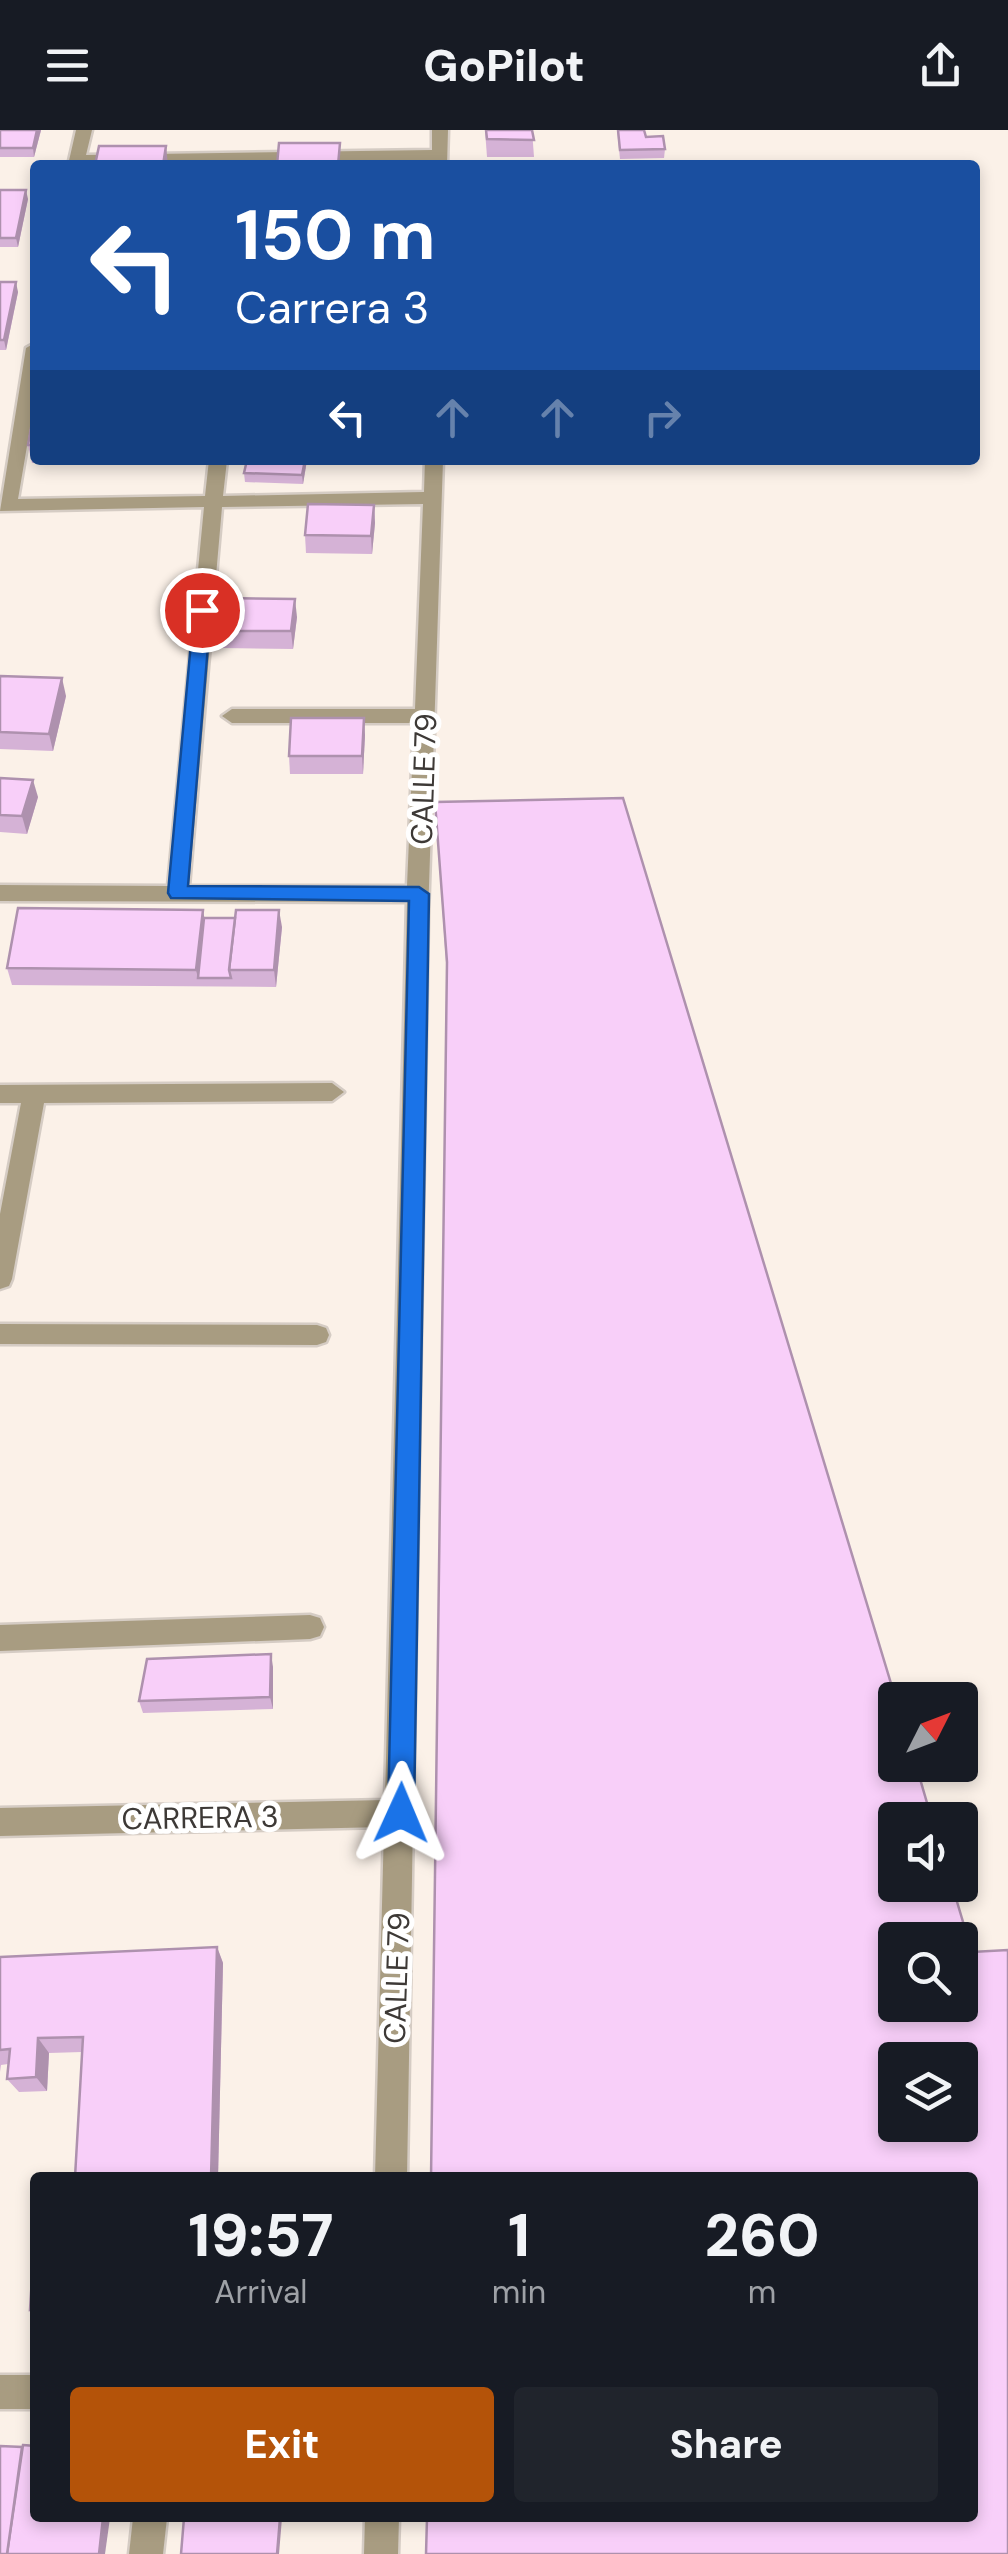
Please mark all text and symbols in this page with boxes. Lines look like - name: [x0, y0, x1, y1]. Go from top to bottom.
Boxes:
- text: GoPilot: [423, 36, 585, 95]
- icon: menu: [40, 38, 95, 93]
- icon: share: [913, 38, 968, 93]
- text: 150 m: [235, 190, 436, 281]
- icon: left: [70, 200, 200, 330]
- text: Carrera 3: [235, 278, 429, 337]
- icon: left: [320, 390, 375, 445]
- icon: ahead: [425, 390, 480, 445]
- icon: ahead: [530, 390, 585, 445]
- icon: right: [635, 390, 690, 445]
- pin: [160, 568, 245, 653]
- icon: arrive: [175, 583, 230, 638]
- street label: CALLE 79: [402, 713, 445, 845]
- north arrow: [878, 1682, 978, 1782]
- map controls: [878, 1682, 978, 2142]
- position arrow: [349, 1761, 453, 1865]
- street label: CARRERA 3: [121, 1797, 279, 1838]
- button: sound: [878, 1802, 978, 1902]
- street label: CALLE 79: [375, 1912, 418, 2044]
- button: search: [878, 1922, 978, 2022]
- button: layers: [878, 2042, 978, 2142]
- text: 19:57: [188, 2196, 333, 2275]
- text: 1: [508, 2196, 530, 2275]
- text: 260: [705, 2196, 820, 2275]
- text: Arrival: [214, 2271, 307, 2313]
- text: min: [492, 2271, 546, 2313]
- text: m: [748, 2271, 776, 2313]
- button: Exit: [70, 2387, 494, 2502]
- button: Share: [514, 2387, 938, 2502]

